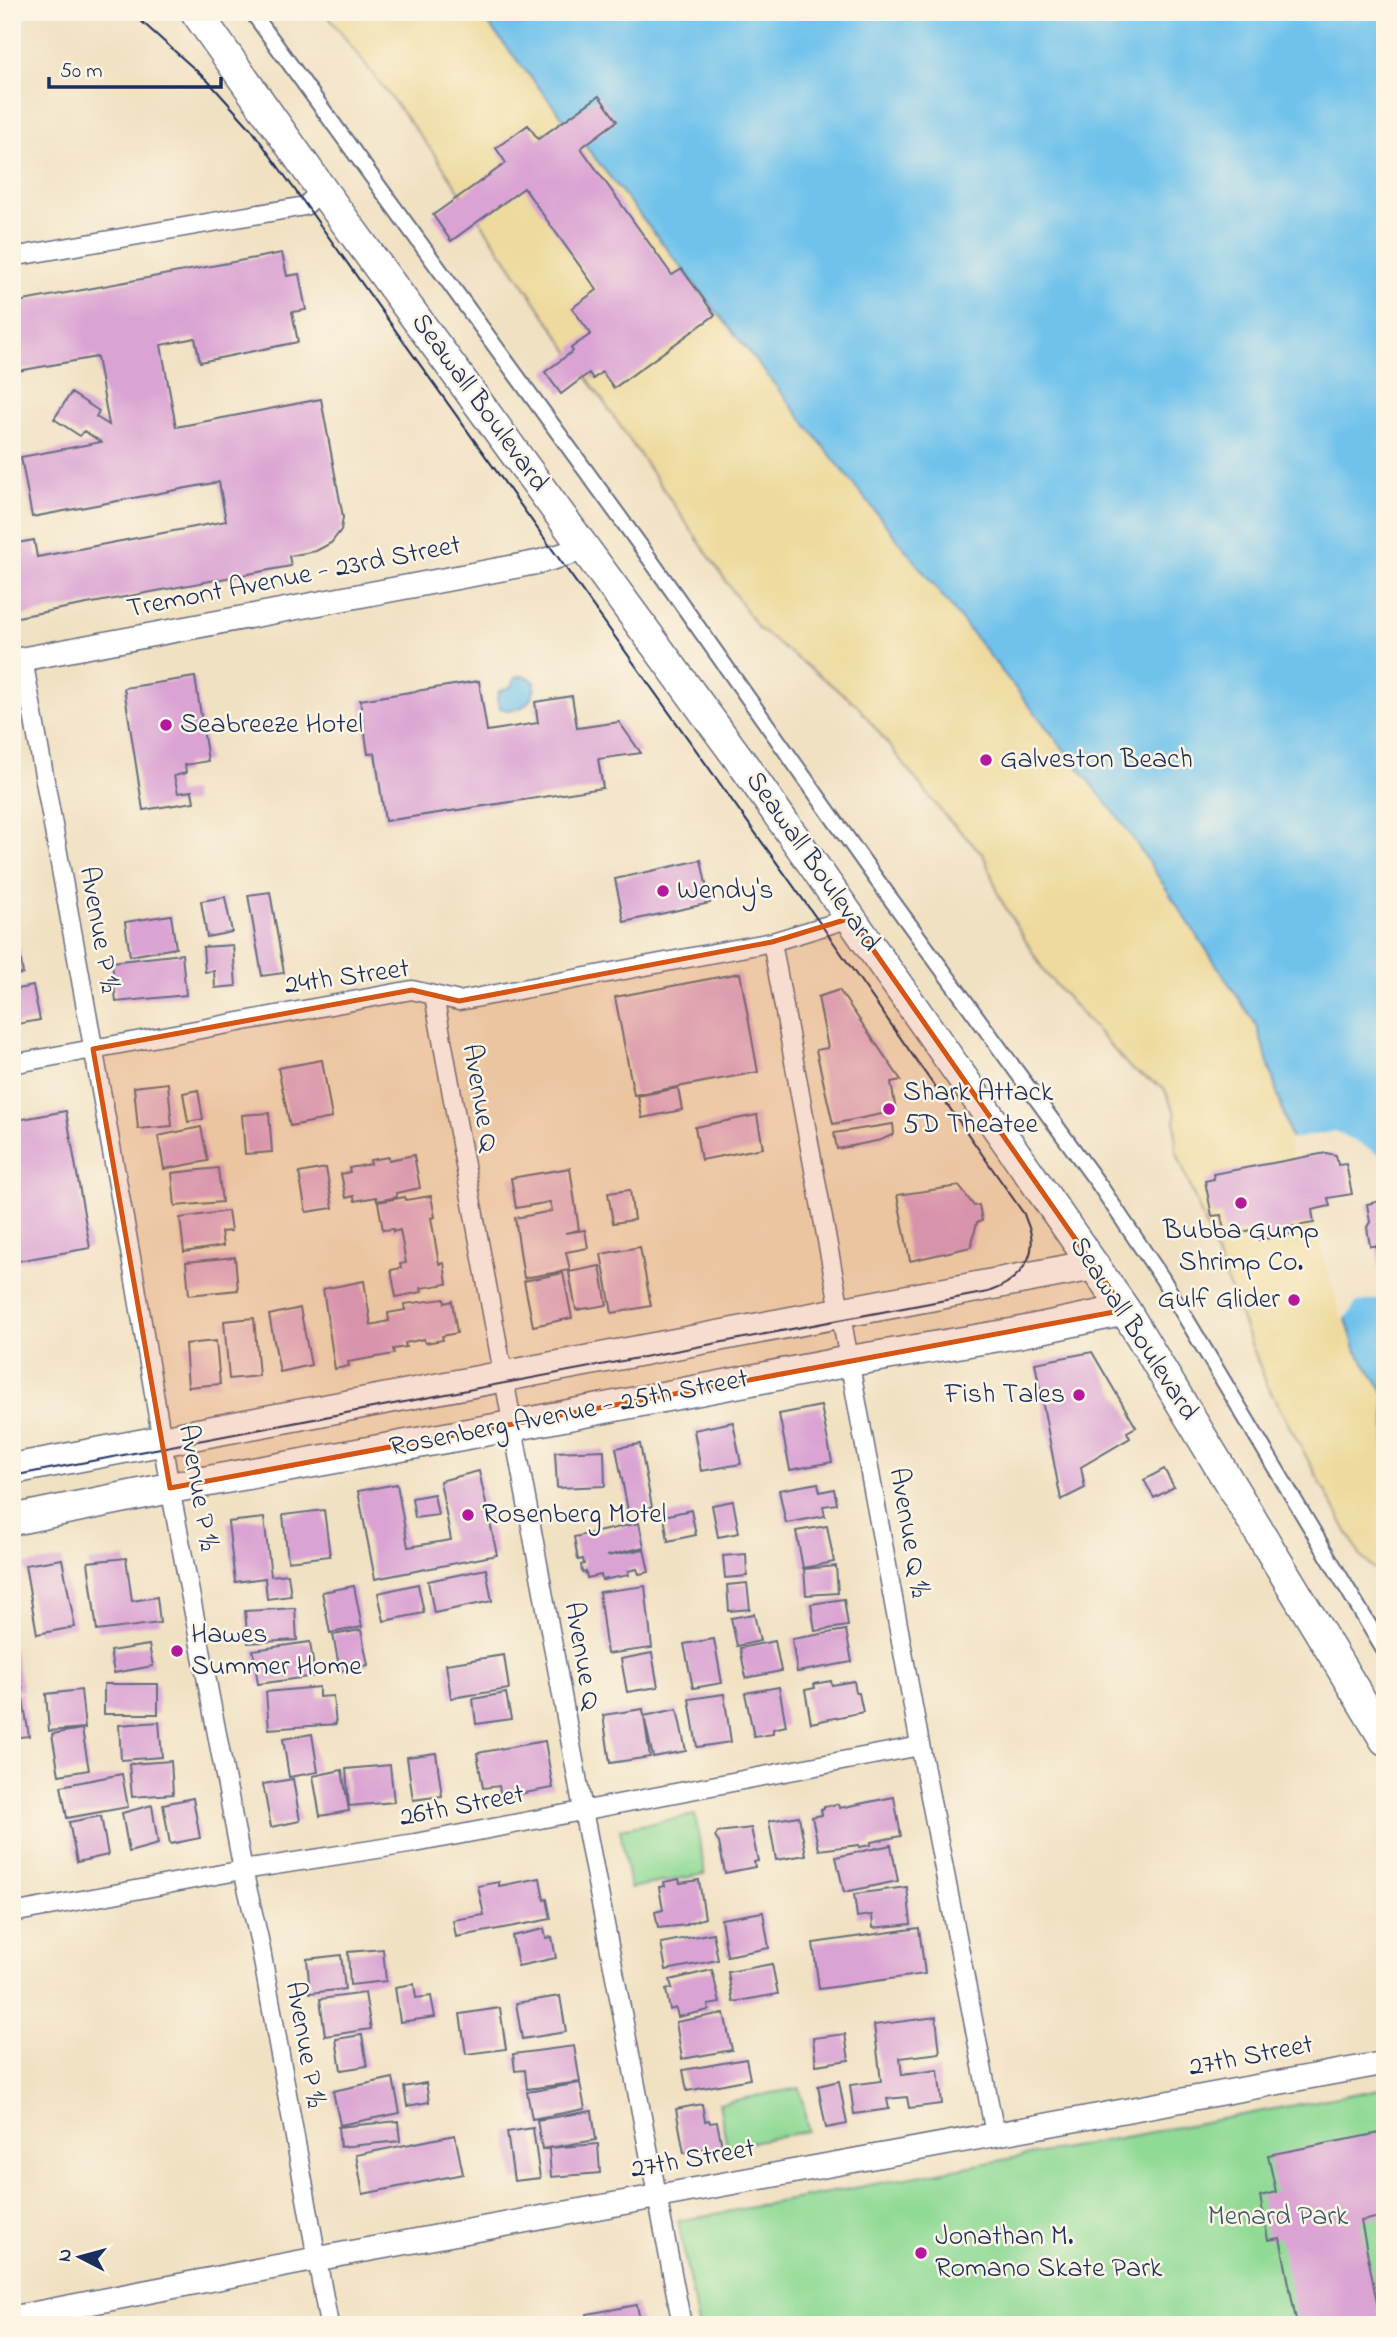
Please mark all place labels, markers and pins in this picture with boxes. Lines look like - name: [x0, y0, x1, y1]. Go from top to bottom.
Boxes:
- place label: Seabreeze Hotel: [180, 705, 363, 746]
- marker: Seabreeze Hotel: [158, 717, 174, 733]
- place label: Galveston Beach: [1000, 740, 1193, 781]
- marker: Galveston Beach: [978, 752, 994, 768]
- place label: Wendy's: [677, 871, 774, 912]
- marker: Wendy's: [655, 883, 671, 899]
- place label: Shark Attack 5D Theatee: [903, 1073, 1054, 1146]
- marker: Shark Attack 5D Theatee: [881, 1101, 897, 1117]
- marker: Bubba Gump Shrimp Co.: [1233, 1195, 1249, 1211]
- place label: Bubba Gump Shrimp Co.: [1162, 1211, 1319, 1284]
- place label: Gulf Glider: [1158, 1280, 1280, 1321]
- marker: Gulf Glider: [1286, 1292, 1302, 1308]
- place label: Fish Tales: [944, 1375, 1065, 1416]
- marker: Fish Tales: [1071, 1387, 1087, 1403]
- place label: Rosenberg Motel: [482, 1495, 666, 1536]
- marker: Rosenberg Motel: [460, 1507, 476, 1523]
- place label: Hawes Summer Home: [191, 1615, 362, 1688]
- marker: Hawes Summer Home: [169, 1643, 185, 1659]
- place label: Jonathan M. Romano Skate Park: [935, 2217, 1163, 2290]
- marker: Jonathan M. Romano Skate Park: [913, 2245, 929, 2261]

